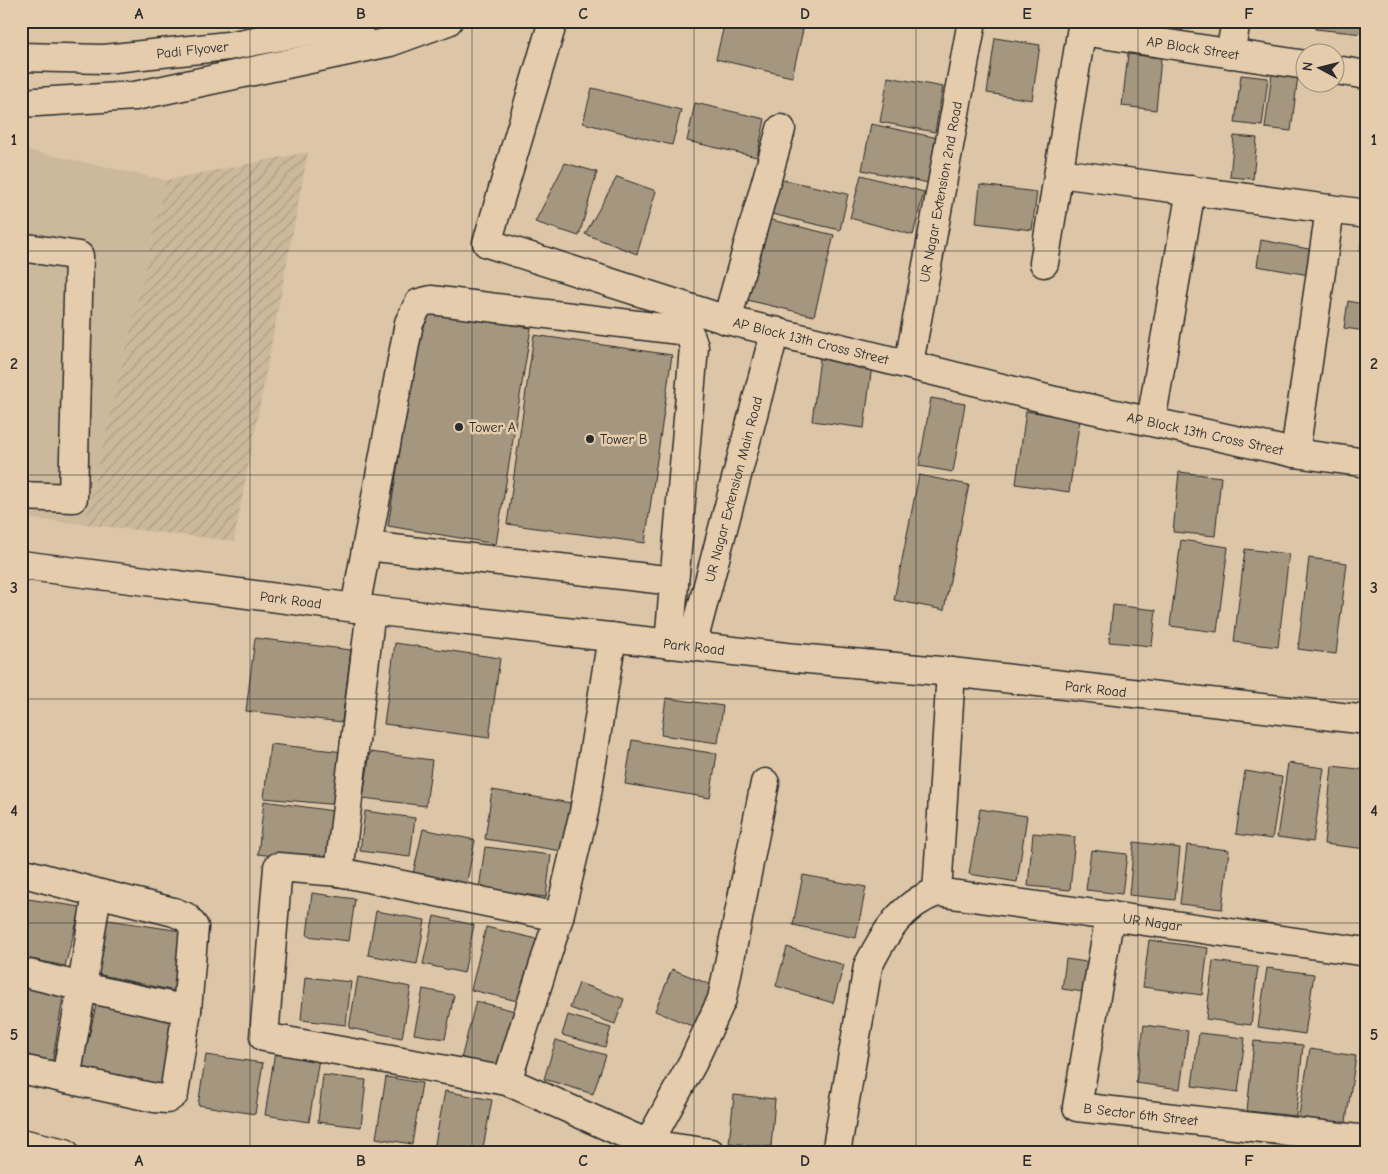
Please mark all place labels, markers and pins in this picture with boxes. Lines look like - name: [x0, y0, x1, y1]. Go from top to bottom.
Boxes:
- place label: Tower A: [469, 419, 516, 436]
- marker: Tower A: [453, 421, 465, 433]
- place label: Tower B: [600, 431, 648, 448]
- marker: Tower B: [584, 433, 596, 445]

